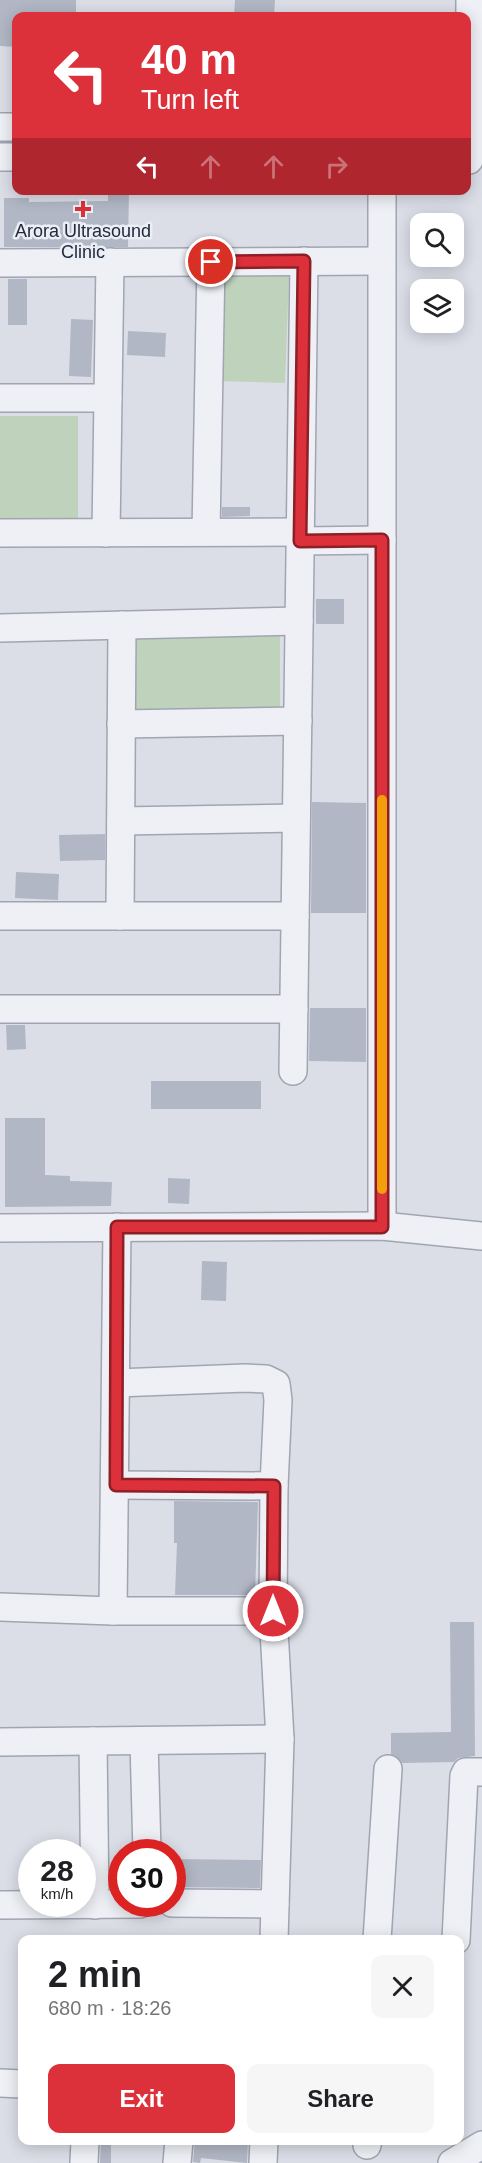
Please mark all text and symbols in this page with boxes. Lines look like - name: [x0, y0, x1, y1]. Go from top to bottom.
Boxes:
- icon: left: [42, 36, 120, 114]
- text: 40 m: [141, 36, 237, 83]
- text: Turn left: [141, 85, 239, 115]
- icon: left: [131, 150, 164, 183]
- icon: ahead: [194, 150, 227, 183]
- icon: ahead: [257, 150, 290, 183]
- icon: right: [320, 150, 353, 183]
- marker: Arora Ultrasound Clinic: [74, 200, 92, 218]
- map controls: [410, 213, 464, 333]
- button: search: [410, 213, 464, 267]
- place label: Arora Ultrasound Clinic: [15, 221, 151, 262]
- pin: [185, 236, 236, 287]
- icon: arrive: [194, 245, 227, 278]
- button: layers: [410, 279, 464, 333]
- position arrow: [241, 1579, 305, 1643]
- speed limit sign: 30: [108, 1839, 186, 1917]
- text: 28: [40, 1854, 74, 1887]
- text: km/h: [41, 1885, 73, 1902]
- text: 2 min: [48, 1954, 142, 1995]
- button: close: [371, 1955, 434, 2018]
- text: 680 m · 18:26: [48, 1997, 171, 2019]
- button: Exit: [48, 2064, 235, 2133]
- button: Share: [247, 2064, 434, 2133]

